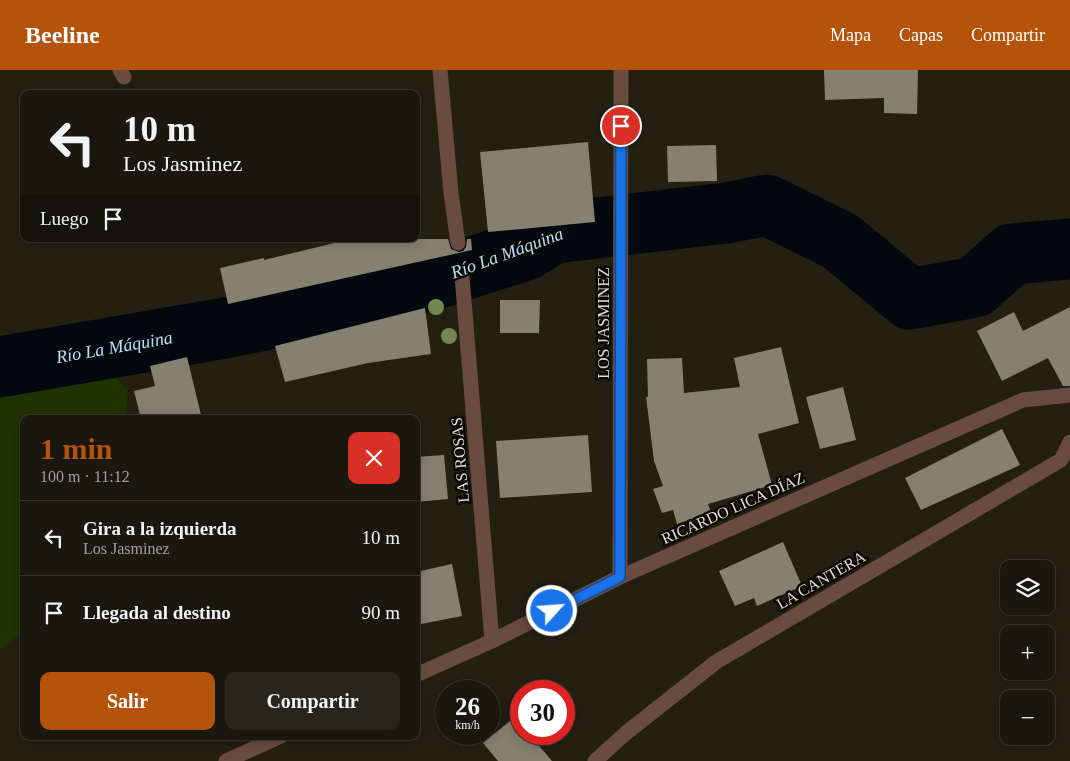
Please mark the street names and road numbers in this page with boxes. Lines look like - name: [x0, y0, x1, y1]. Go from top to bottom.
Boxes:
- street label: LOS JASMINEZ: [595, 267, 612, 379]
- street label: LAS ROSAS: [448, 417, 472, 503]
- street label: RICARDO LICA DÍAZ: [658, 468, 807, 547]
- street label: LA CANTERA: [773, 547, 869, 612]

